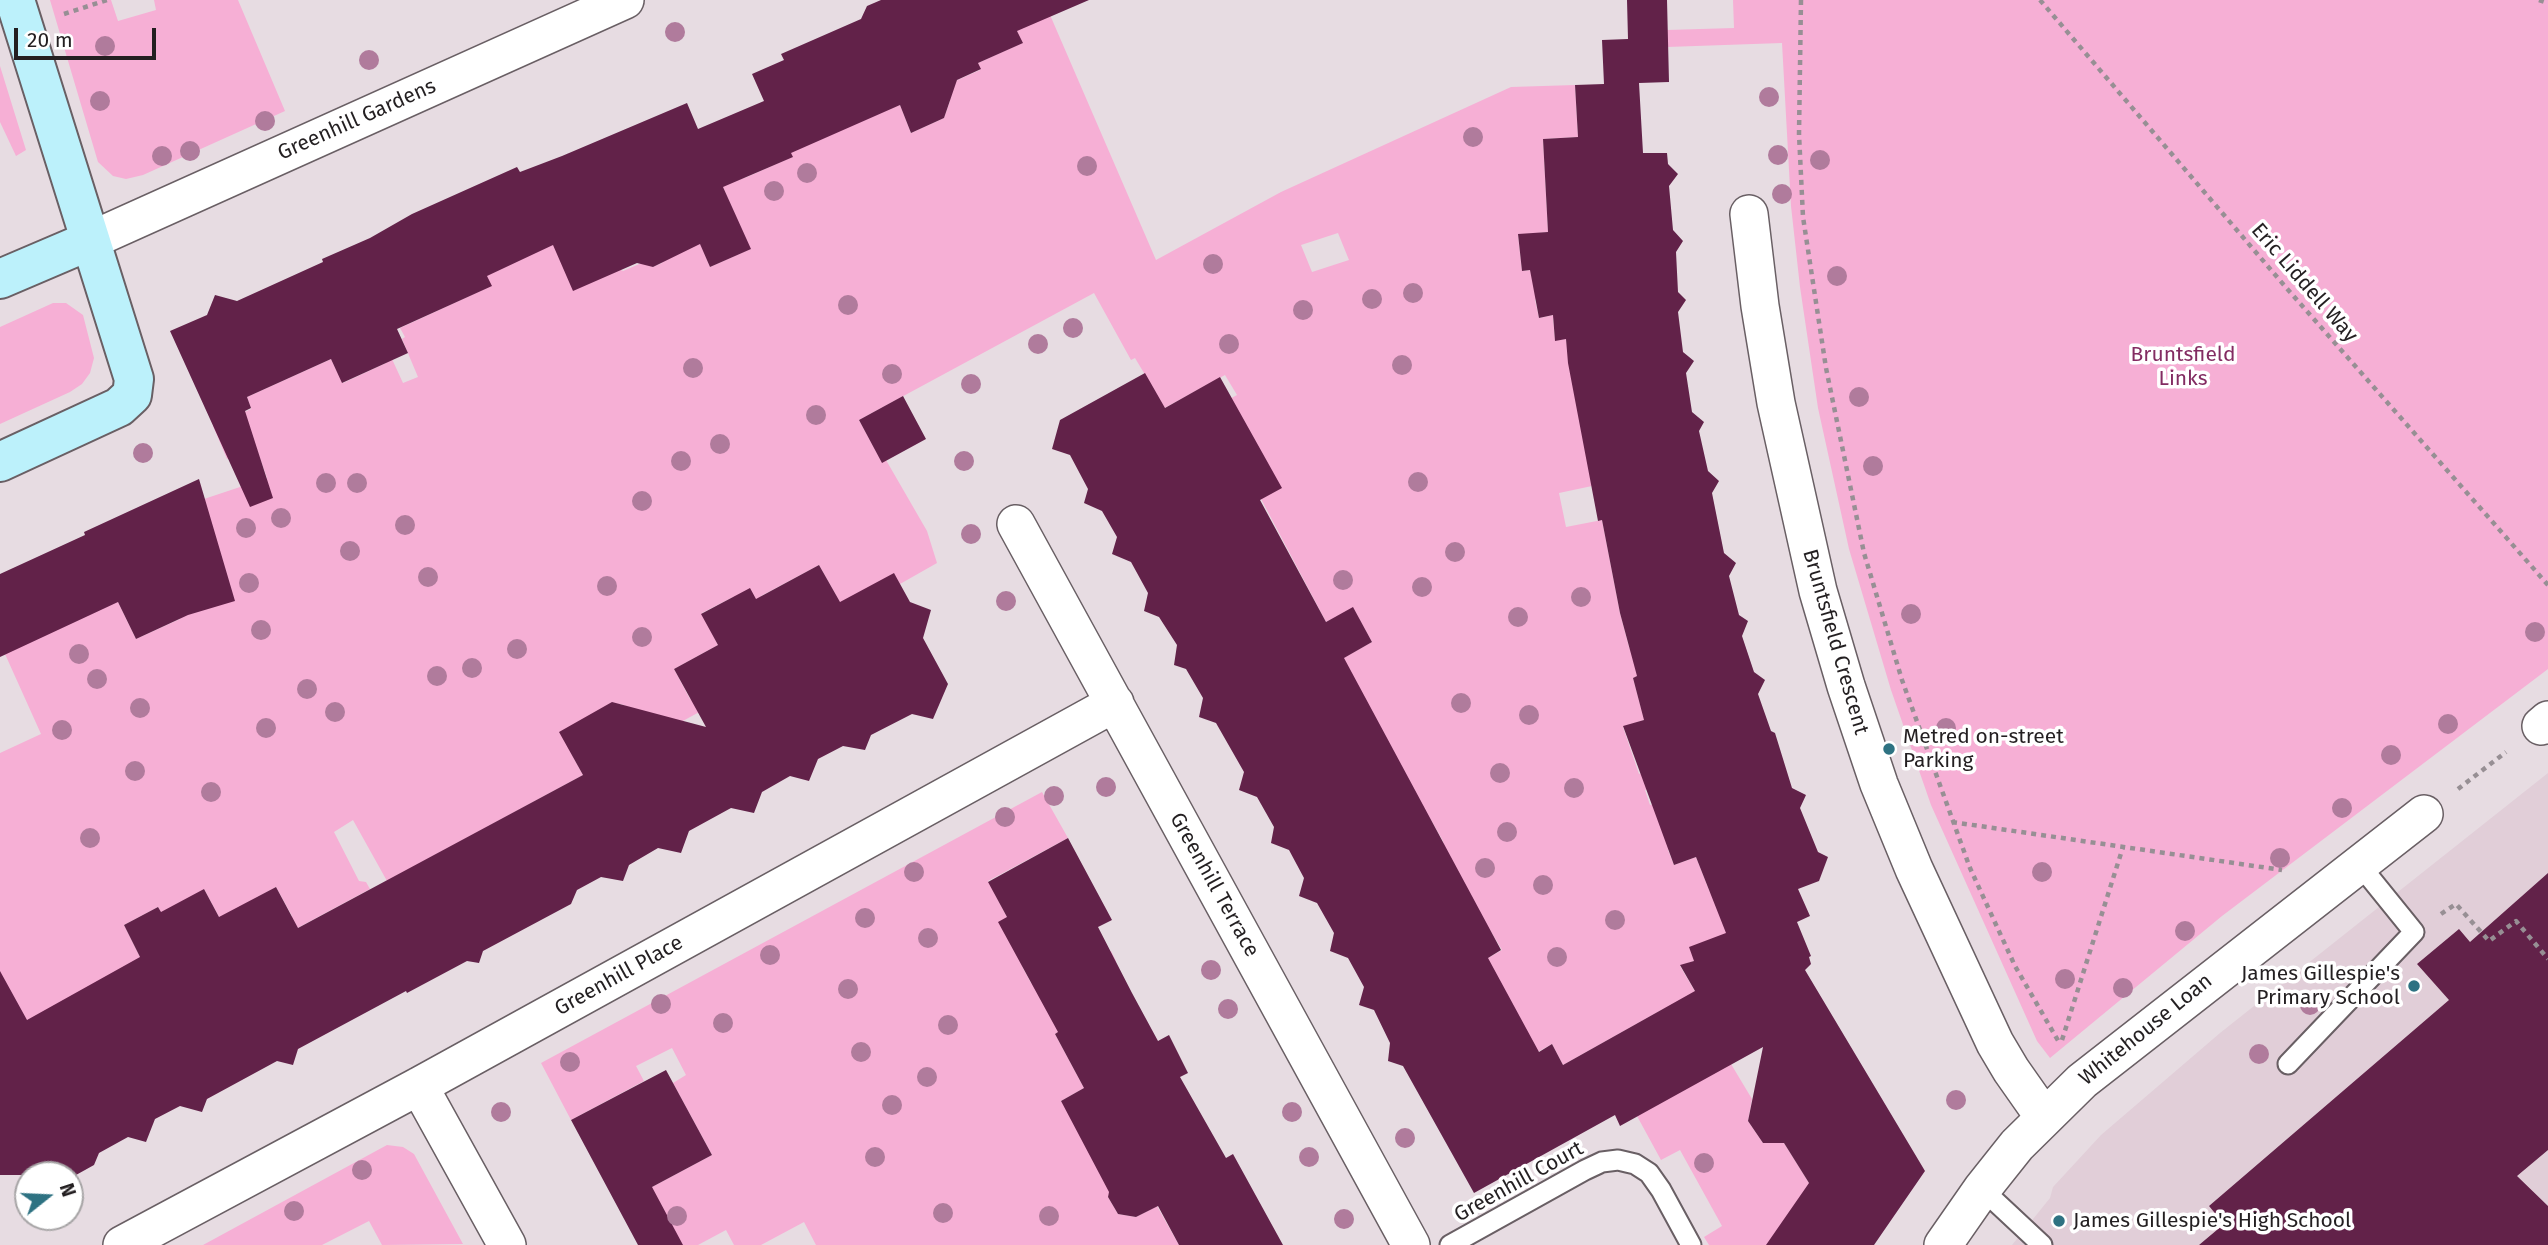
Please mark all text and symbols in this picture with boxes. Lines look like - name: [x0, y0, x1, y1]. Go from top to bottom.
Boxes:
- scale bar: [18, 14, 159, 58]
- text: 20 m: [27, 27, 73, 53]
- street label: Greenhill Gardens: [274, 74, 440, 166]
- street label: Eric Liddell Way: [2245, 218, 2363, 348]
- park label: Bruntsfield Links: [2131, 342, 2235, 392]
- street label: Bruntsfield Crescent: [1796, 546, 1874, 738]
- place label: Metred on-street Parking: [1903, 724, 2064, 774]
- marker: Metred on-street Parking: [1881, 741, 1897, 757]
- street label: Greenhill Terrace: [1164, 808, 1264, 962]
- street label: Greenhill Place: [551, 930, 687, 1022]
- place label: James Gillespie's Primary School: [2241, 961, 2400, 1011]
- street label: Whitehouse Loan: [2074, 969, 2218, 1091]
- marker: James Gillespie's Primary School: [2406, 978, 2422, 994]
- street label: Greenhill Court: [1450, 1136, 1588, 1228]
- north arrow: [14, 1161, 84, 1231]
- text: N: [55, 1180, 80, 1200]
- place label: James Gillespie's High School: [2073, 1208, 2351, 1234]
- marker: James Gillespie's High School: [2051, 1213, 2067, 1229]

